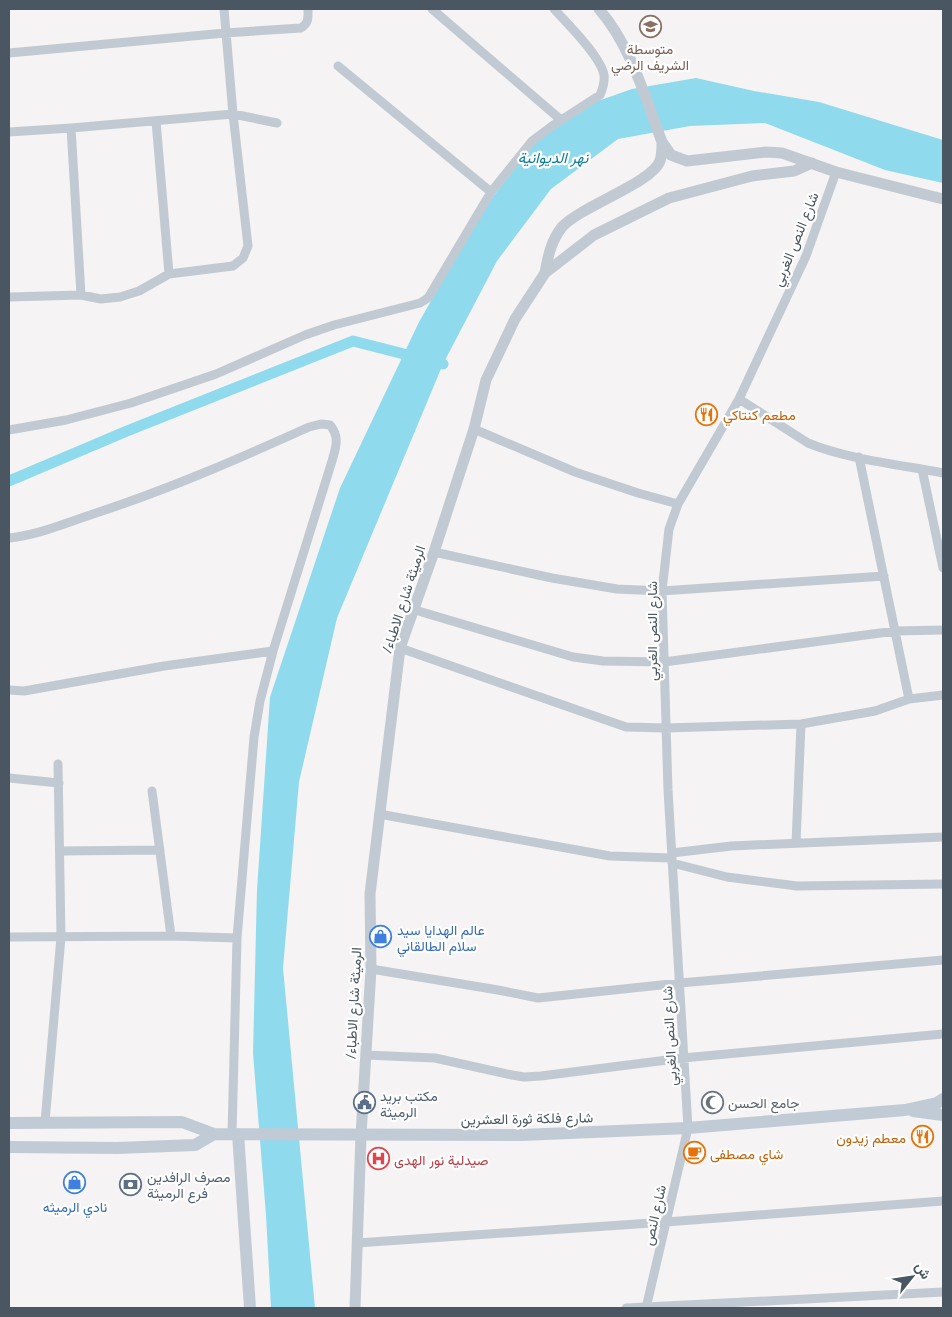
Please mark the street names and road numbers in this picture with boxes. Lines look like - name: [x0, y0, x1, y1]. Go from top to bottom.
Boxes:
- street label: شارع النص الغربي: [767, 189, 825, 290]
- street label: /الرميثة شارع الاطباء: [377, 543, 431, 656]
- street label: شارع النص الغربي: [642, 581, 664, 681]
- street label: /الرميثة شارع الاطباء: [341, 947, 367, 1059]
- street label: شارع النص الغربي: [657, 985, 684, 1086]
- street label: شارع فلكة ثورة العشرين: [461, 1107, 593, 1131]
- street label: شارع النص: [638, 1183, 672, 1248]

